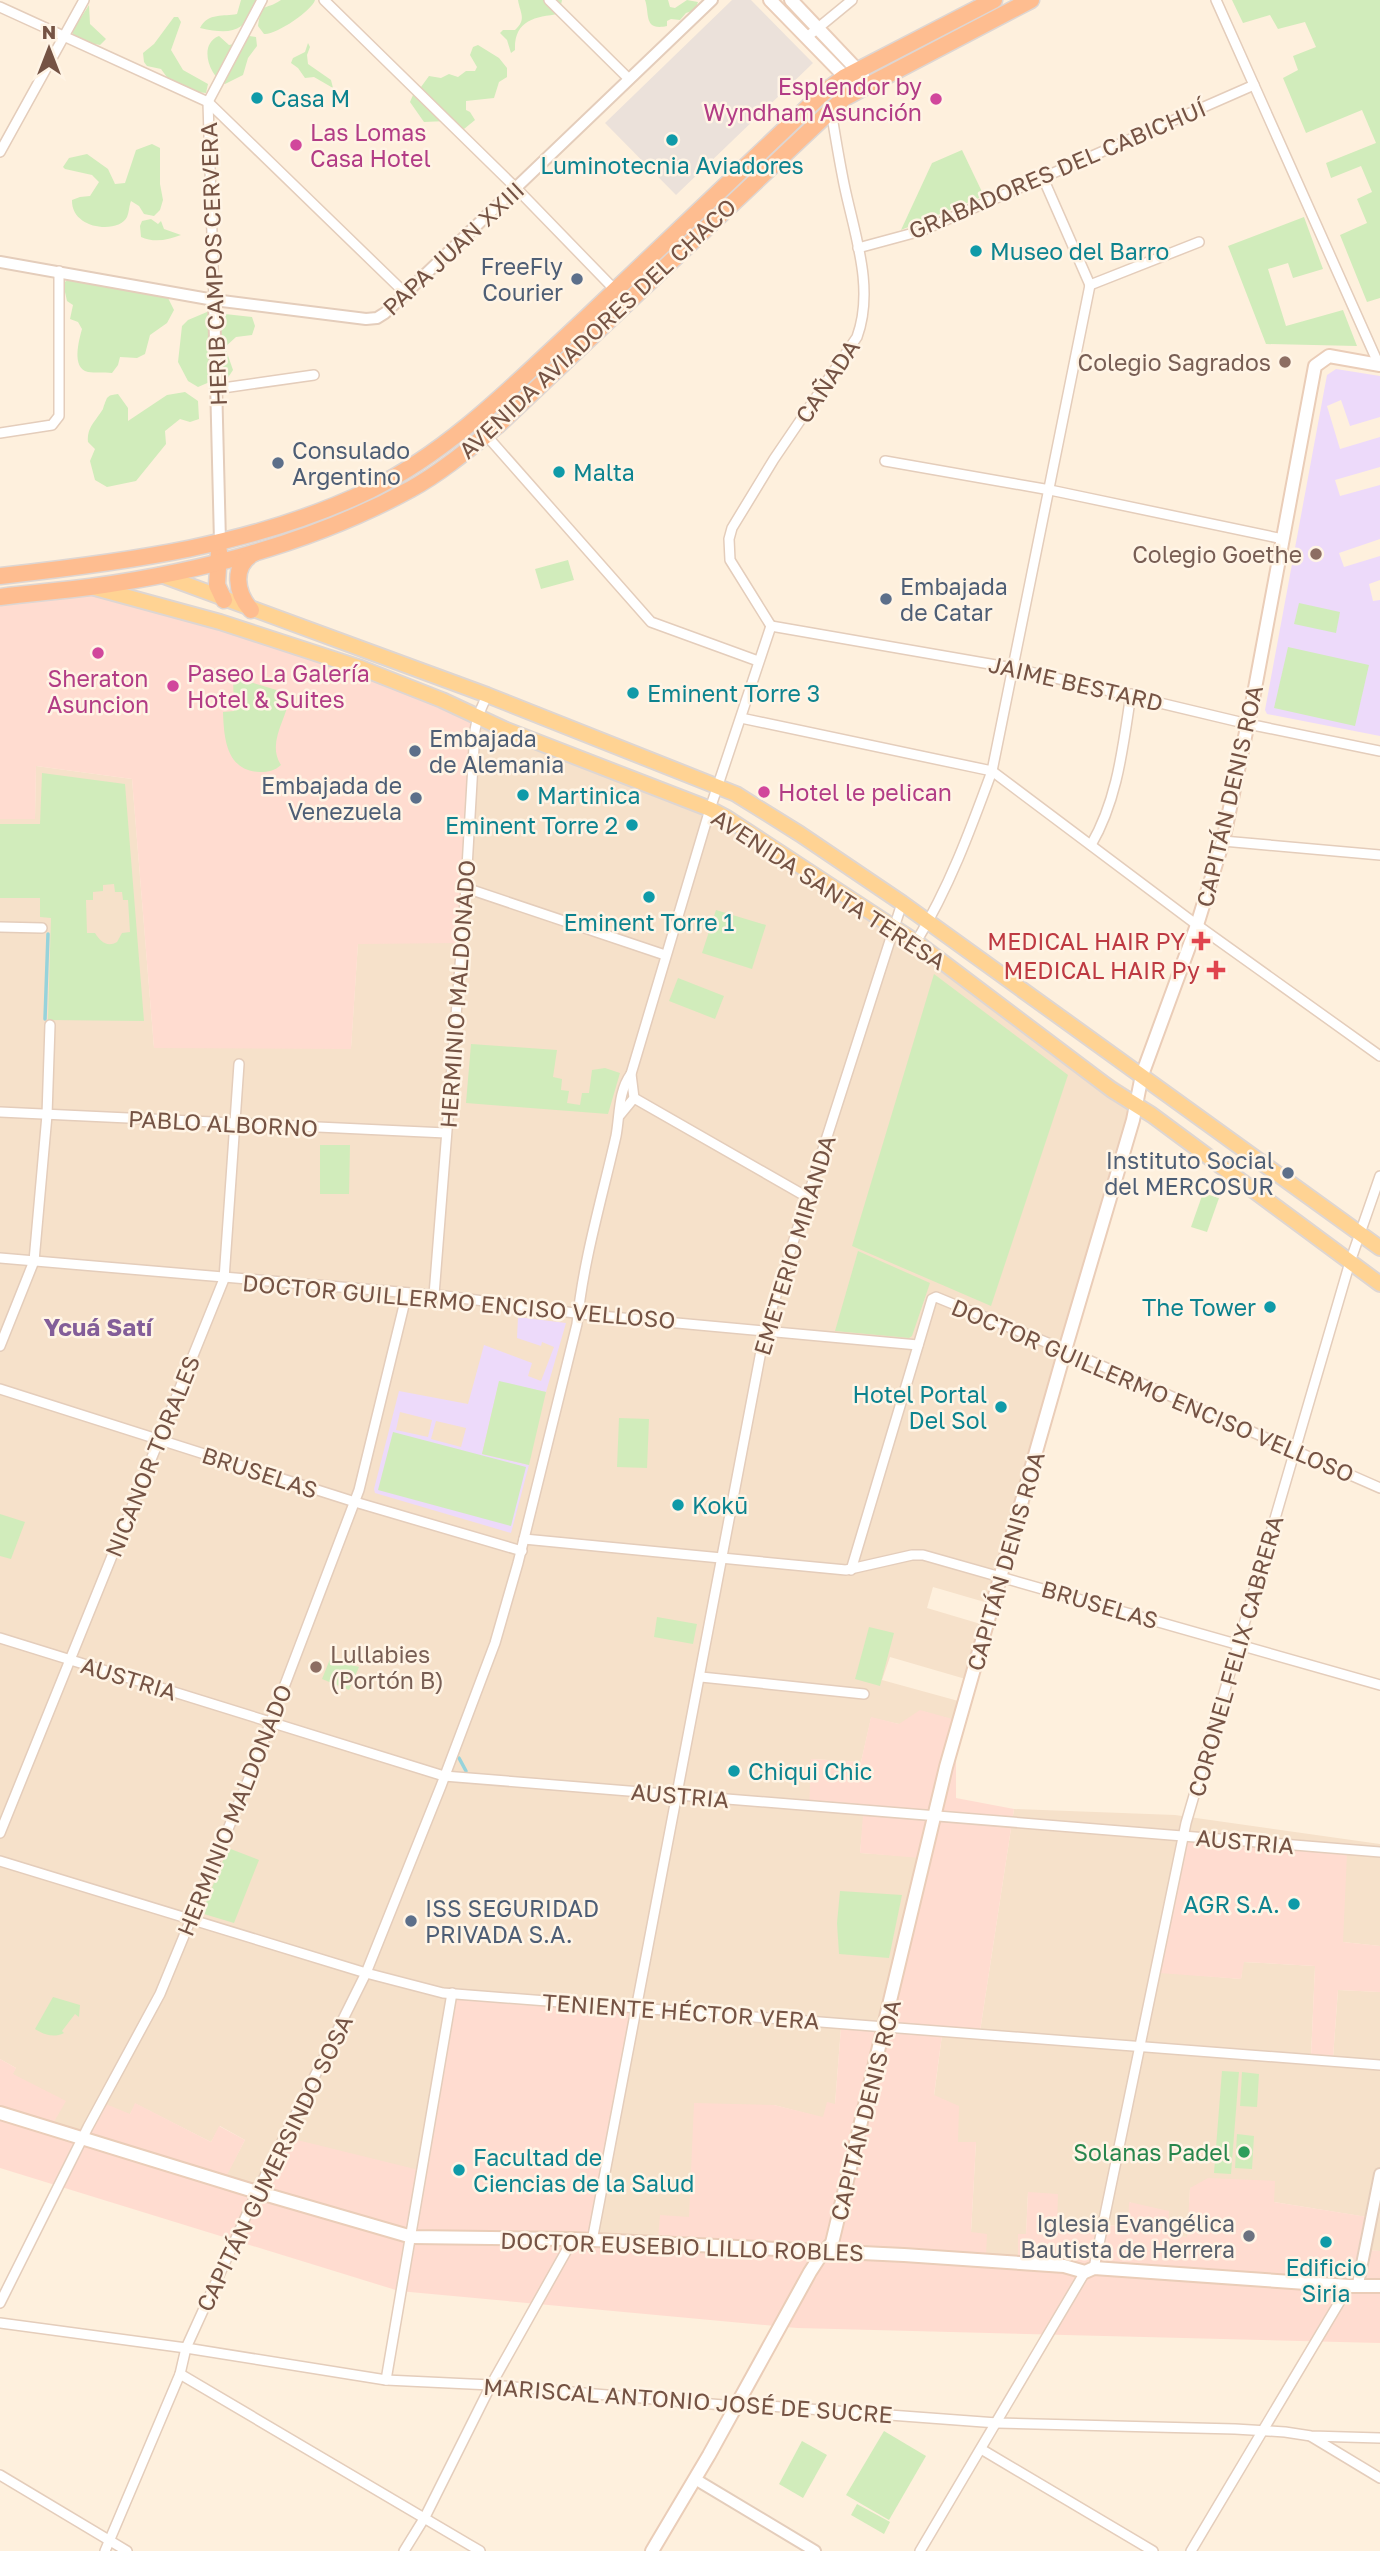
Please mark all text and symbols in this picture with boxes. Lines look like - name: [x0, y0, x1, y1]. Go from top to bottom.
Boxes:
- north arrow: [14, 14, 84, 84]
- text: N: [42, 20, 56, 43]
- place label: Esplendor by Wyndham Asunción: [703, 72, 922, 126]
- place label: Casa M: [271, 84, 350, 112]
- marker: Casa M: [249, 90, 265, 106]
- marker: Esplendor by Wyndham Asunción: [928, 91, 944, 107]
- street label: GRABADORES DEL CABICHUÍ: [904, 93, 1211, 244]
- place label: Las Lomas Casa Hotel: [310, 118, 431, 172]
- street label: HERIB CAMPOS CERVERA: [194, 122, 232, 406]
- marker: Luminotecnia Aviadores: [664, 132, 680, 148]
- marker: Las Lomas Casa Hotel: [288, 137, 304, 153]
- place label: Luminotecnia Aviadores: [540, 151, 804, 179]
- street label: PAPA JUAN XXIII: [377, 175, 529, 321]
- street label: AVENIDA AVIADORES DEL CHACO: [453, 192, 741, 464]
- place label: Museo del Barro: [990, 237, 1169, 265]
- marker: Museo del Barro: [968, 243, 984, 259]
- place label: FreeFly Courier: [480, 252, 563, 306]
- marker: FreeFly Courier: [569, 271, 585, 287]
- street label: CAÑADA: [789, 334, 865, 428]
- place label: Colegio Sagrados: [1078, 348, 1271, 376]
- marker: Colegio Sagrados: [1277, 354, 1293, 370]
- place label: Consulado Argentino: [292, 436, 410, 490]
- marker: Consulado Argentino: [270, 455, 286, 471]
- place label: Malta: [573, 458, 635, 486]
- marker: Malta: [551, 464, 567, 480]
- place label: Colegio Goethe: [1132, 540, 1302, 568]
- marker: Colegio Goethe: [1308, 546, 1324, 562]
- place label: Embajada de Catar: [900, 572, 1008, 626]
- marker: Embajada de Catar: [878, 591, 894, 607]
- marker: Sheraton Asuncion: [90, 645, 106, 661]
- street label: JAIME BESTARD: [986, 649, 1166, 717]
- place label: Paseo La Galería Hotel & Suites: [187, 659, 370, 713]
- place label: Sheraton Asuncion: [47, 664, 149, 718]
- marker: Paseo La Galería Hotel & Suites: [165, 678, 181, 694]
- place label: Eminent Torre 3: [647, 679, 820, 707]
- street label: CAPITÁN DENIS ROA: [1190, 682, 1268, 910]
- marker: Eminent Torre 3: [625, 685, 641, 701]
- place label: Embajada de Alemania: [429, 724, 564, 778]
- marker: Embajada de Alemania: [407, 743, 423, 759]
- place label: Embajada de Venezuela: [261, 771, 402, 825]
- place label: Hotel le pelican: [778, 778, 952, 806]
- place label: Martinica: [537, 781, 640, 809]
- marker: Hotel le pelican: [756, 784, 772, 800]
- marker: Martinica: [515, 787, 531, 803]
- marker: Embajada de Venezuela: [408, 790, 424, 806]
- street label: AVENIDA SANTA TERESA: [707, 803, 951, 975]
- place label: Eminent Torre 2: [445, 811, 618, 839]
- marker: Eminent Torre 2: [624, 817, 640, 833]
- street label: HERMINIO MALDONADO: [434, 859, 480, 1129]
- marker: Eminent Torre 1: [641, 889, 657, 905]
- place label: Eminent Torre 1: [564, 908, 734, 936]
- place label: MEDICAL HAIR PY: [987, 927, 1185, 955]
- marker: MEDICAL HAIR PY: [1191, 931, 1211, 951]
- place label: MEDICAL HAIR Py: [1004, 956, 1200, 984]
- marker: MEDICAL HAIR Py: [1206, 960, 1226, 980]
- street label: PABLO ALBORNO: [127, 1104, 319, 1142]
- street label: EMETERIO MIRANDA: [747, 1132, 841, 1358]
- place label: Instituto Social del MERCOSUR: [1104, 1146, 1274, 1200]
- marker: Instituto Social del MERCOSUR: [1280, 1165, 1296, 1181]
- street label: DOCTOR GUILLERMO ENCISO VELLOSO: [241, 1268, 677, 1334]
- street label: DOCTOR GUILLERMO ENCISO VELLOSO: [948, 1292, 1358, 1488]
- place label: The Tower: [1142, 1293, 1256, 1321]
- marker: The Tower: [1262, 1299, 1278, 1315]
- district label: Ycuá Satí: [44, 1312, 155, 1341]
- street label: NICANOR TORALES: [99, 1351, 205, 1561]
- place label: Hotel Portal Del Sol: [852, 1380, 987, 1434]
- marker: Hotel Portal Del Sol: [993, 1399, 1009, 1415]
- street label: BRUSELAS: [199, 1440, 321, 1504]
- street label: CAPITÁN DENIS ROA: [960, 1448, 1050, 1674]
- place label: Kokū: [692, 1491, 748, 1519]
- marker: Kokū: [670, 1497, 686, 1513]
- street label: CORONEL FELIX CABRERA: [1181, 1512, 1289, 1800]
- street label: BRUSELAS: [1038, 1574, 1162, 1634]
- place label: Lullabies (Portón B): [330, 1640, 444, 1694]
- street label: AUSTRIA: [78, 1650, 180, 1706]
- marker: Lullabies (Portón B): [308, 1659, 324, 1675]
- street label: HERMINIO MALDONADO: [171, 1680, 297, 1940]
- place label: Chiqui Chic: [748, 1757, 872, 1785]
- marker: Chiqui Chic: [726, 1763, 742, 1779]
- street label: AUSTRIA: [630, 1777, 730, 1813]
- street label: AUSTRIA: [1195, 1823, 1295, 1859]
- place label: AGR S.A.: [1183, 1890, 1280, 1918]
- place label: ISS SEGURIDAD PRIVADA S.A.: [425, 1894, 599, 1948]
- marker: AGR S.A.: [1286, 1896, 1302, 1912]
- marker: ISS SEGURIDAD PRIVADA S.A.: [403, 1913, 419, 1929]
- street label: TENIENTE HÉCTOR VERA: [541, 1987, 821, 2035]
- street label: CAPITÁN DENIS ROA: [824, 1997, 906, 2223]
- street label: CAPITÁN GUMERSINDO SOSA: [190, 2010, 358, 2316]
- place label: Solanas Padel: [1073, 2138, 1230, 2166]
- place label: Facultad de Ciencias de la Salud: [473, 2143, 694, 2197]
- marker: Solanas Padel: [1236, 2144, 1252, 2160]
- marker: Facultad de Ciencias de la Salud: [451, 2162, 467, 2178]
- place label: Iglesia Evangélica Bautista de Herrera: [1020, 2209, 1235, 2263]
- street label: DOCTOR EUSEBIO LILLO ROBLES: [500, 2226, 864, 2266]
- marker: Iglesia Evangélica Bautista de Herrera: [1241, 2228, 1257, 2244]
- marker: Edificio Siria: [1318, 2234, 1334, 2250]
- place label: Edificio Siria: [1285, 2253, 1367, 2307]
- street label: MARISCAL ANTONIO JOSÉ DE SUCRE: [482, 2372, 894, 2428]

